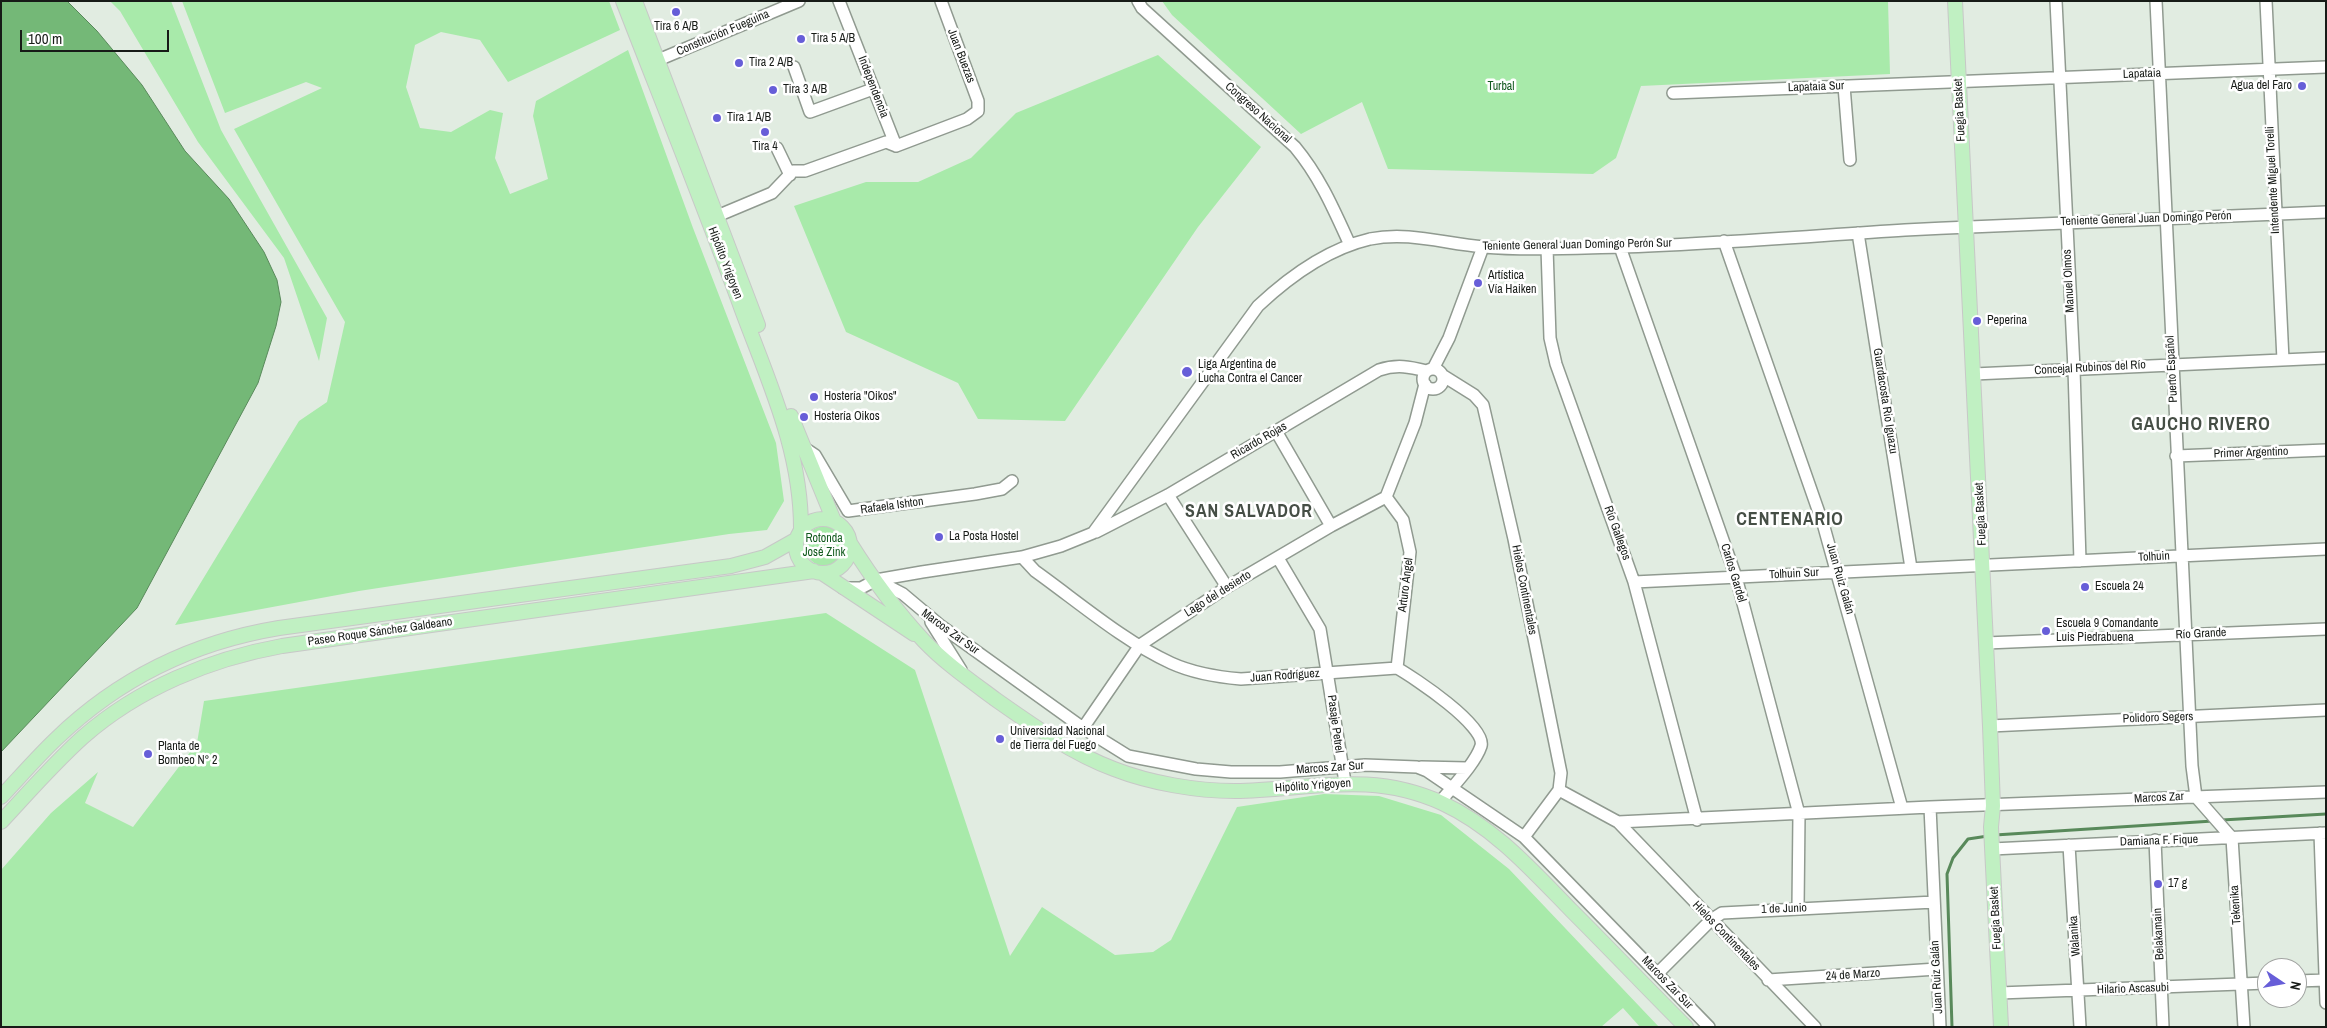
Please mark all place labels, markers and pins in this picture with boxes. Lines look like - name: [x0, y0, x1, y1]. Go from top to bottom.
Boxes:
- marker: Tira 6 A/B: [670, 6, 682, 18]
- place label: Tira 6 A/B: [654, 20, 698, 34]
- place label: Tira 5 A/B: [811, 32, 855, 46]
- marker: Tira 5 A/B: [795, 33, 807, 45]
- place label: Tira 2 A/B: [749, 56, 793, 70]
- marker: Tira 2 A/B: [733, 57, 745, 69]
- place label: Agua del Faro: [2231, 79, 2292, 93]
- marker: Agua del Faro: [2296, 80, 2308, 92]
- place label: Tira 3 A/B: [783, 83, 827, 97]
- marker: Tira 3 A/B: [767, 84, 779, 96]
- place label: Tira 1 A/B: [727, 111, 771, 125]
- marker: Tira 1 A/B: [711, 112, 723, 124]
- marker: Tira 4: [759, 126, 771, 138]
- place label: Tira 4: [752, 140, 778, 154]
- place label: Artística Vía Haiken: [1488, 269, 1537, 297]
- marker: Artística Vía Haiken: [1472, 277, 1484, 289]
- place label: Peperina: [1987, 314, 2027, 328]
- marker: Peperina: [1971, 315, 1983, 327]
- place label: Liga Argentina de Lucha Contra el Cancer: [1198, 358, 1302, 386]
- marker: Liga Argentina de Lucha Contra el Cancer: [1180, 365, 1194, 379]
- place label: Hostería "Oikos": [824, 390, 897, 404]
- marker: Hostería "Oikos": [808, 391, 820, 403]
- place label: Hostería Oikos: [814, 410, 880, 424]
- marker: Hostería Oikos: [798, 411, 810, 423]
- place label: La Posta Hostel: [949, 530, 1018, 544]
- marker: La Posta Hostel: [933, 531, 945, 543]
- place label: Escuela 24: [2095, 580, 2144, 594]
- marker: Escuela 24: [2079, 581, 2091, 593]
- place label: Escuela 9 Comandante Luis Piedrabuena: [2056, 617, 2158, 645]
- marker: Escuela 9 Comandante Luis Piedrabuena: [2040, 625, 2052, 637]
- place label: Universidad Nacional de Tierra del Fuego: [1010, 725, 1105, 753]
- marker: Universidad Nacional de Tierra del Fuego: [994, 733, 1006, 745]
- place label: Planta de Bombeo N° 2: [158, 740, 217, 768]
- marker: Planta de Bombeo N° 2: [142, 748, 154, 760]
- place label: 17 g: [2168, 877, 2187, 891]
- marker: 17 g: [2152, 878, 2164, 890]

